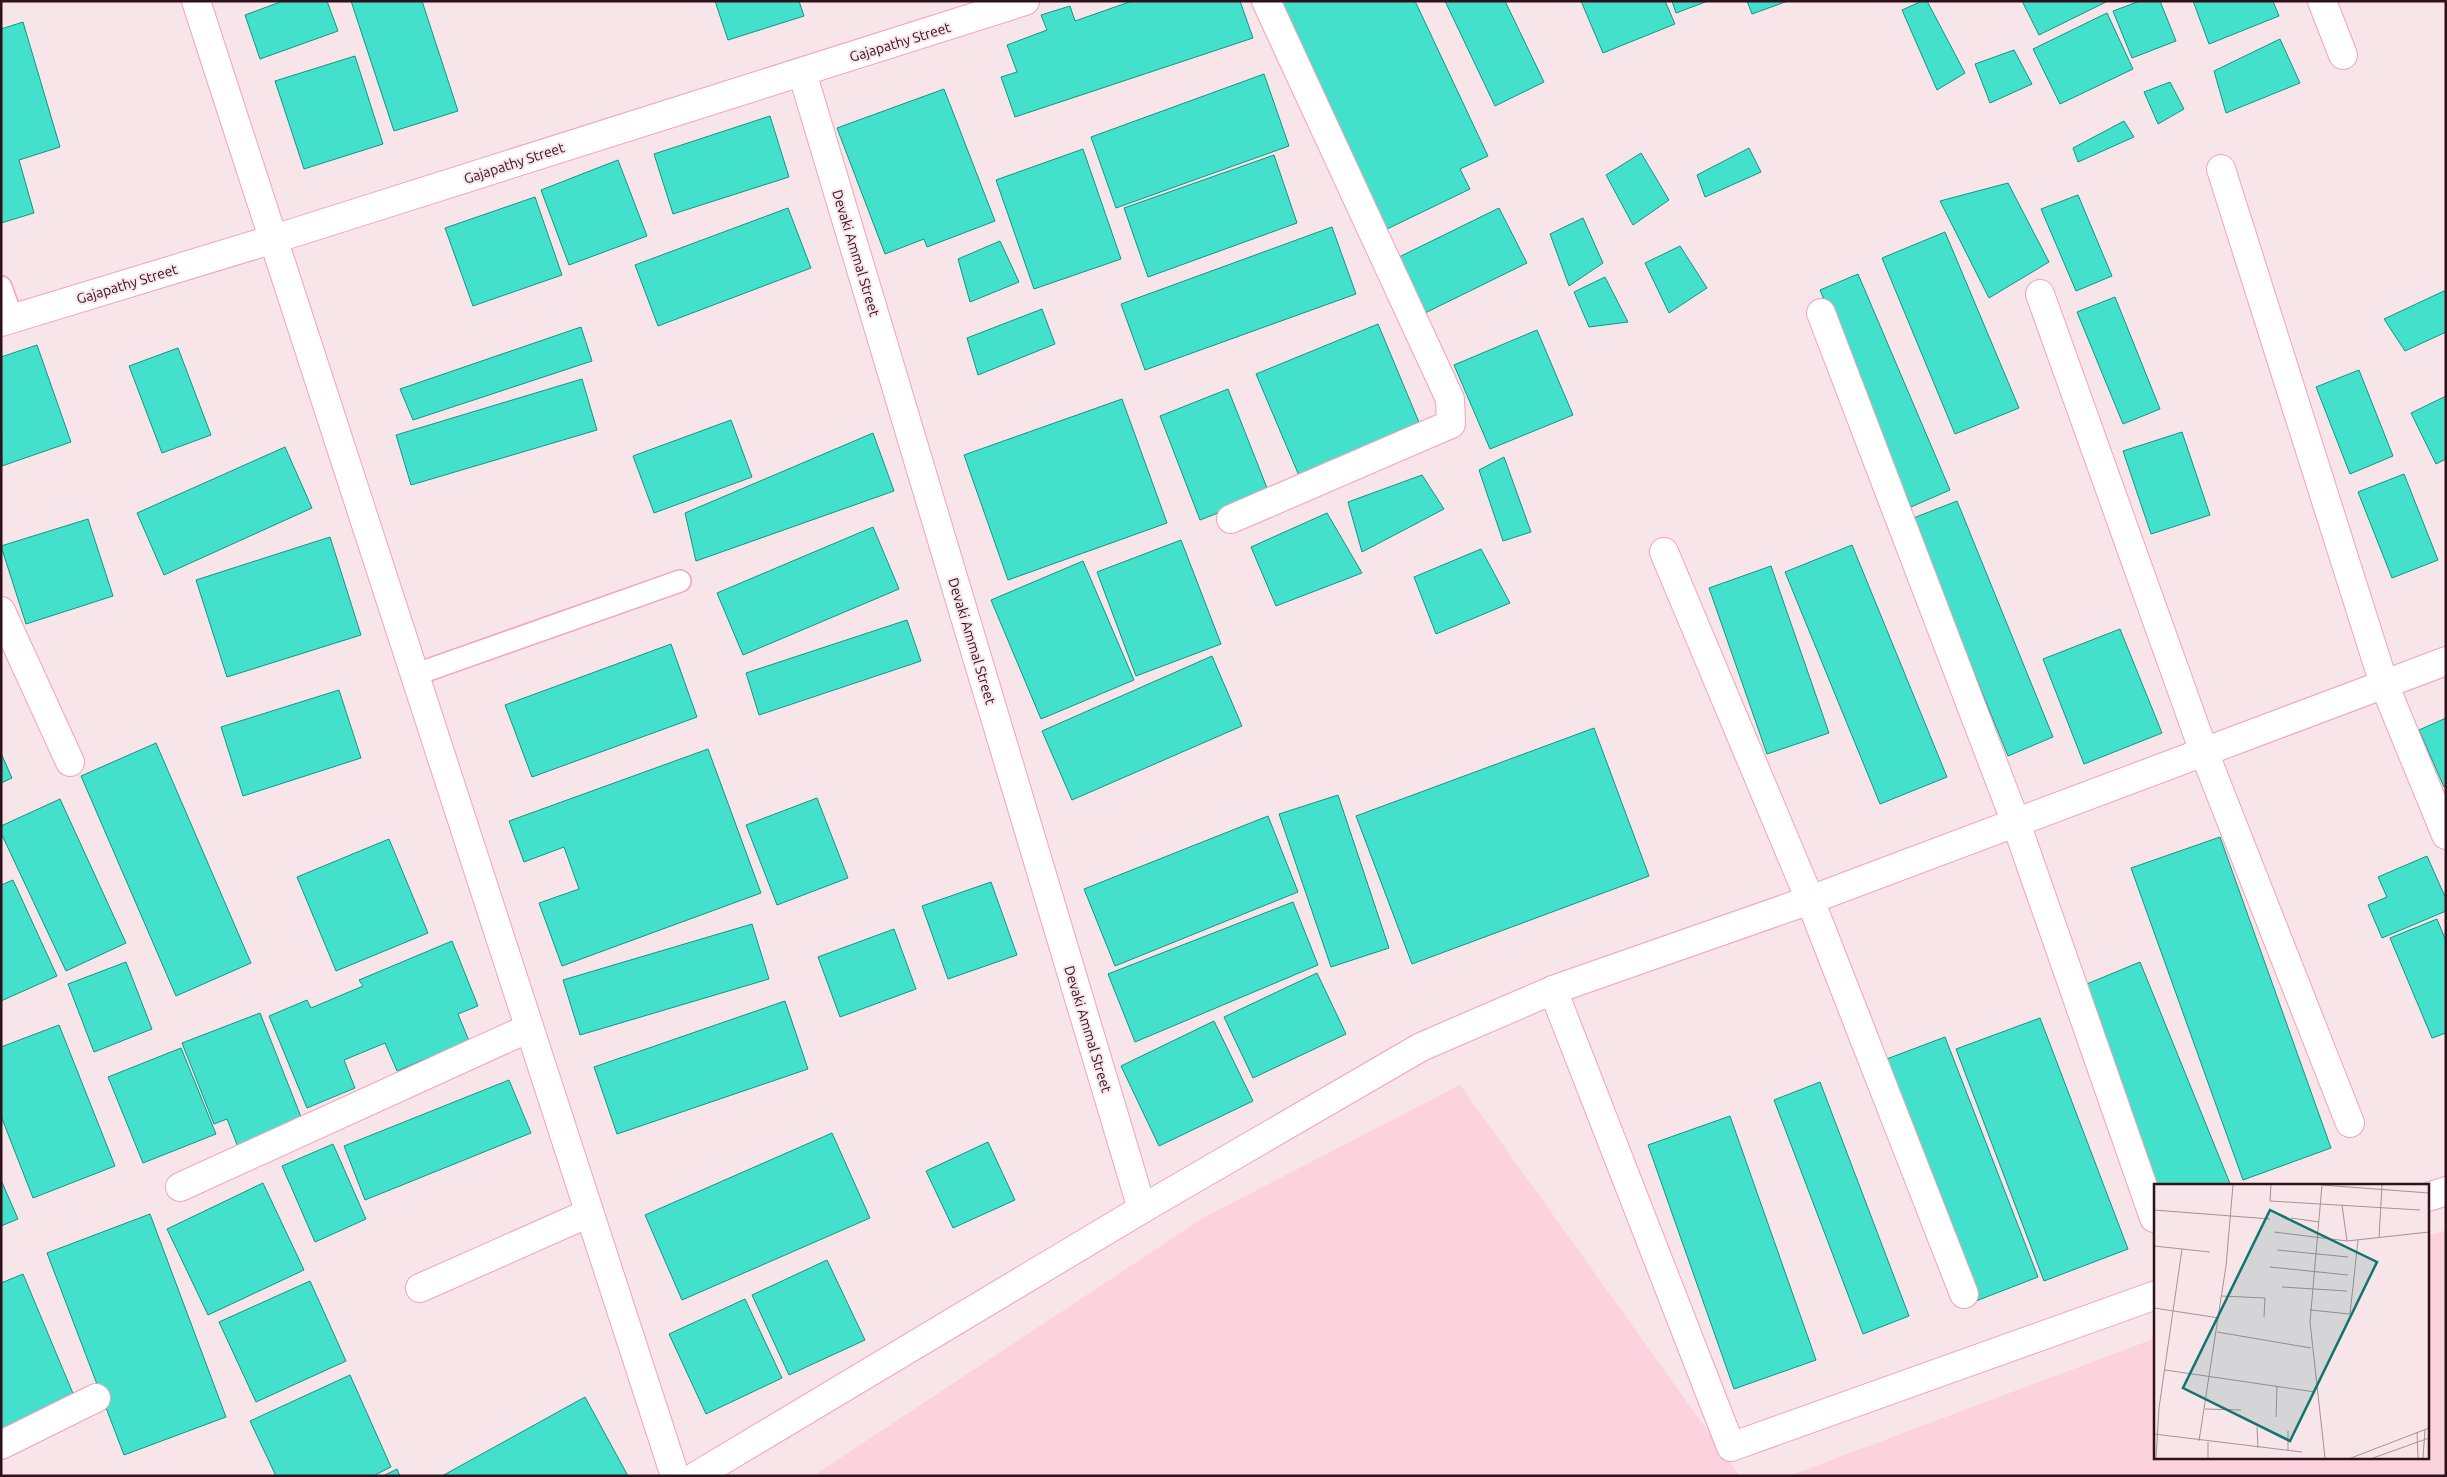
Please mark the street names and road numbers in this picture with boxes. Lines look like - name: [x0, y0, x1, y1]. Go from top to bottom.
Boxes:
- street label: Gajapathy Street: [848, 19, 953, 65]
- street label: Gajapathy Street: [462, 139, 567, 187]
- street label: Devaki Ammal Street: [829, 188, 883, 319]
- street label: Gajapathy Street: [75, 261, 180, 307]
- street label: Devaki Ammal Street: [945, 576, 999, 707]
- street label: Devaki Ammal Street: [1061, 964, 1115, 1095]

